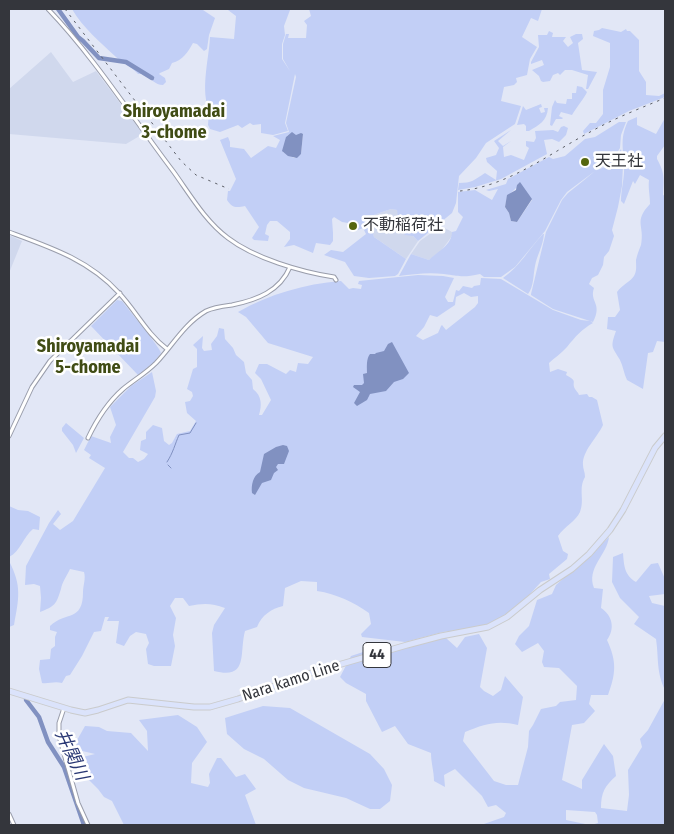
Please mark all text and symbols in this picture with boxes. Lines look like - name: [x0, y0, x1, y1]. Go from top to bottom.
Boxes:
- district label: Shiroyamadai 3-chome: [123, 101, 225, 144]
- place label: 天王社: [595, 152, 643, 172]
- marker: 天王社: [579, 156, 591, 168]
- place label: 不動稲荷社: [363, 216, 443, 236]
- marker: 不動稲荷社: [347, 220, 359, 232]
- district label: Shiroyamadai 5-chome: [37, 336, 139, 378]
- road number: 44: [363, 642, 391, 668]
- street label: Nara kamo Line: [240, 656, 342, 706]
- water label: 井関川: [50, 726, 92, 784]

